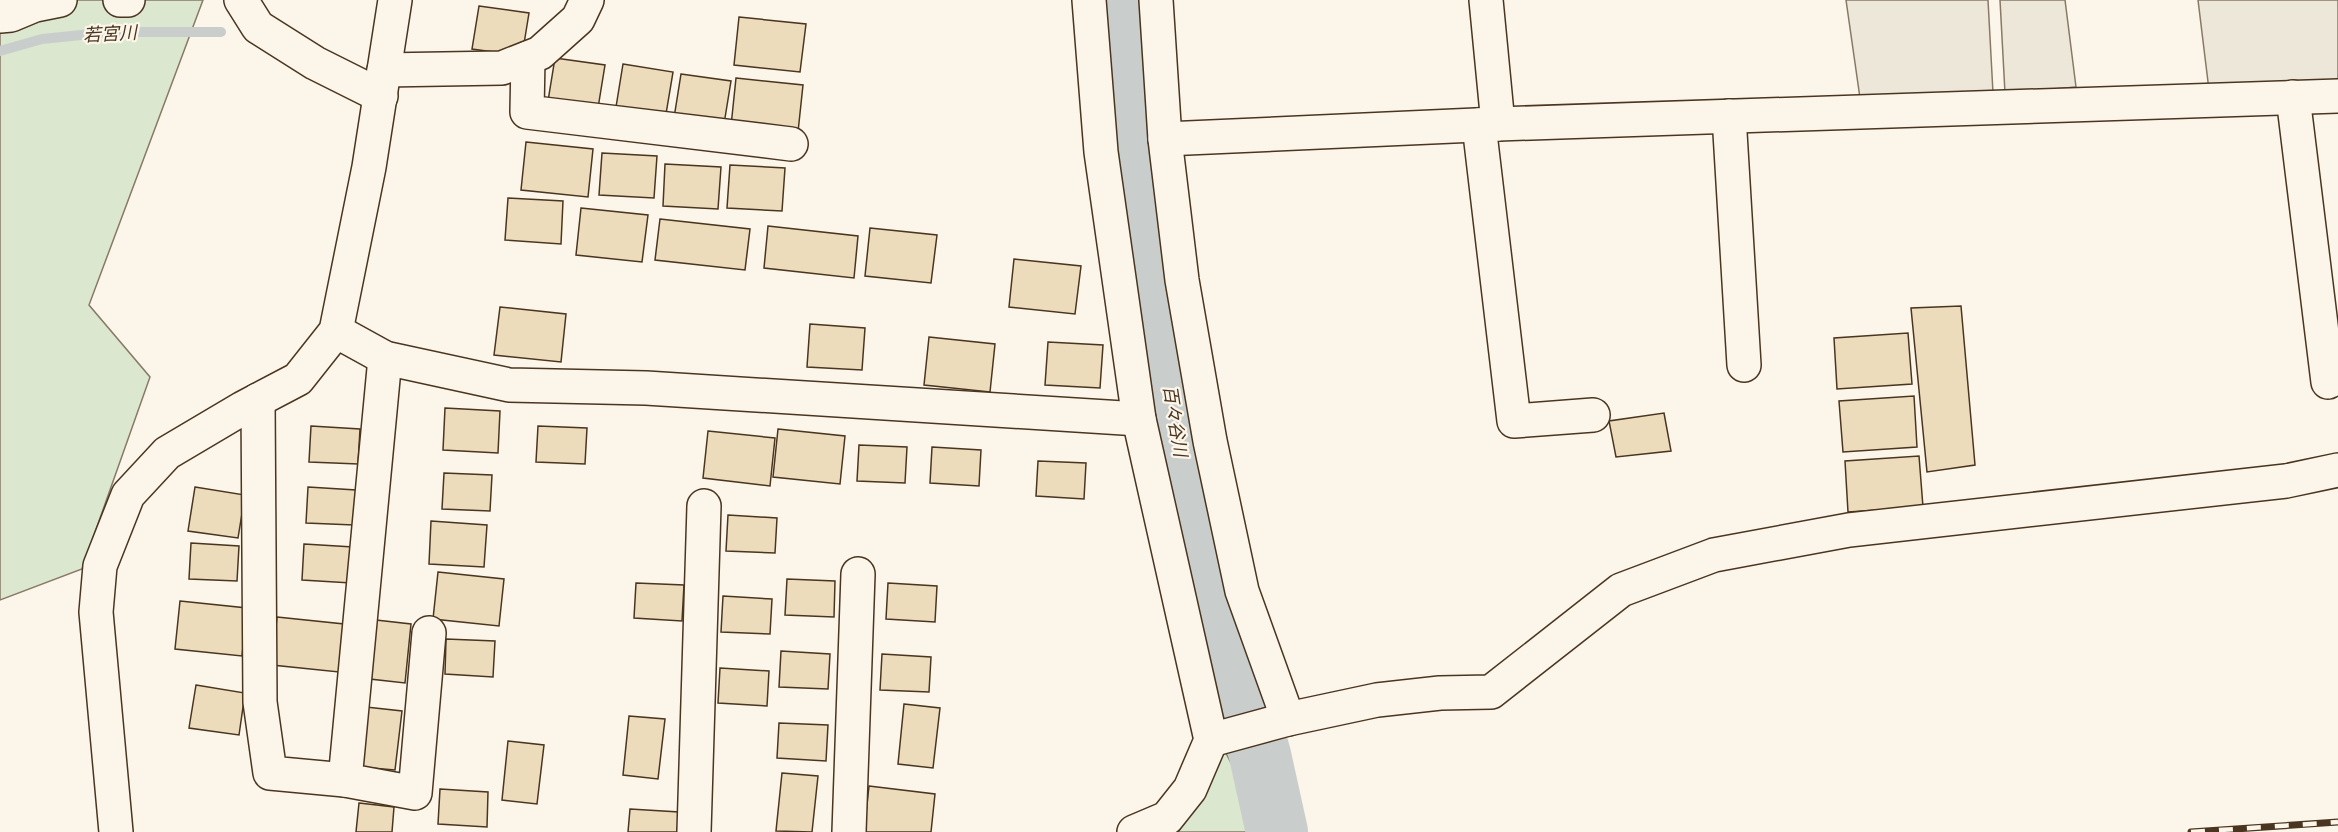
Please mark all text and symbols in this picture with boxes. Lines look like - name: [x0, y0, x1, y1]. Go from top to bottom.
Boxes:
- water label: 若宮川: [82, 21, 140, 46]
- water label: 百々谷川: [1159, 384, 1192, 460]

